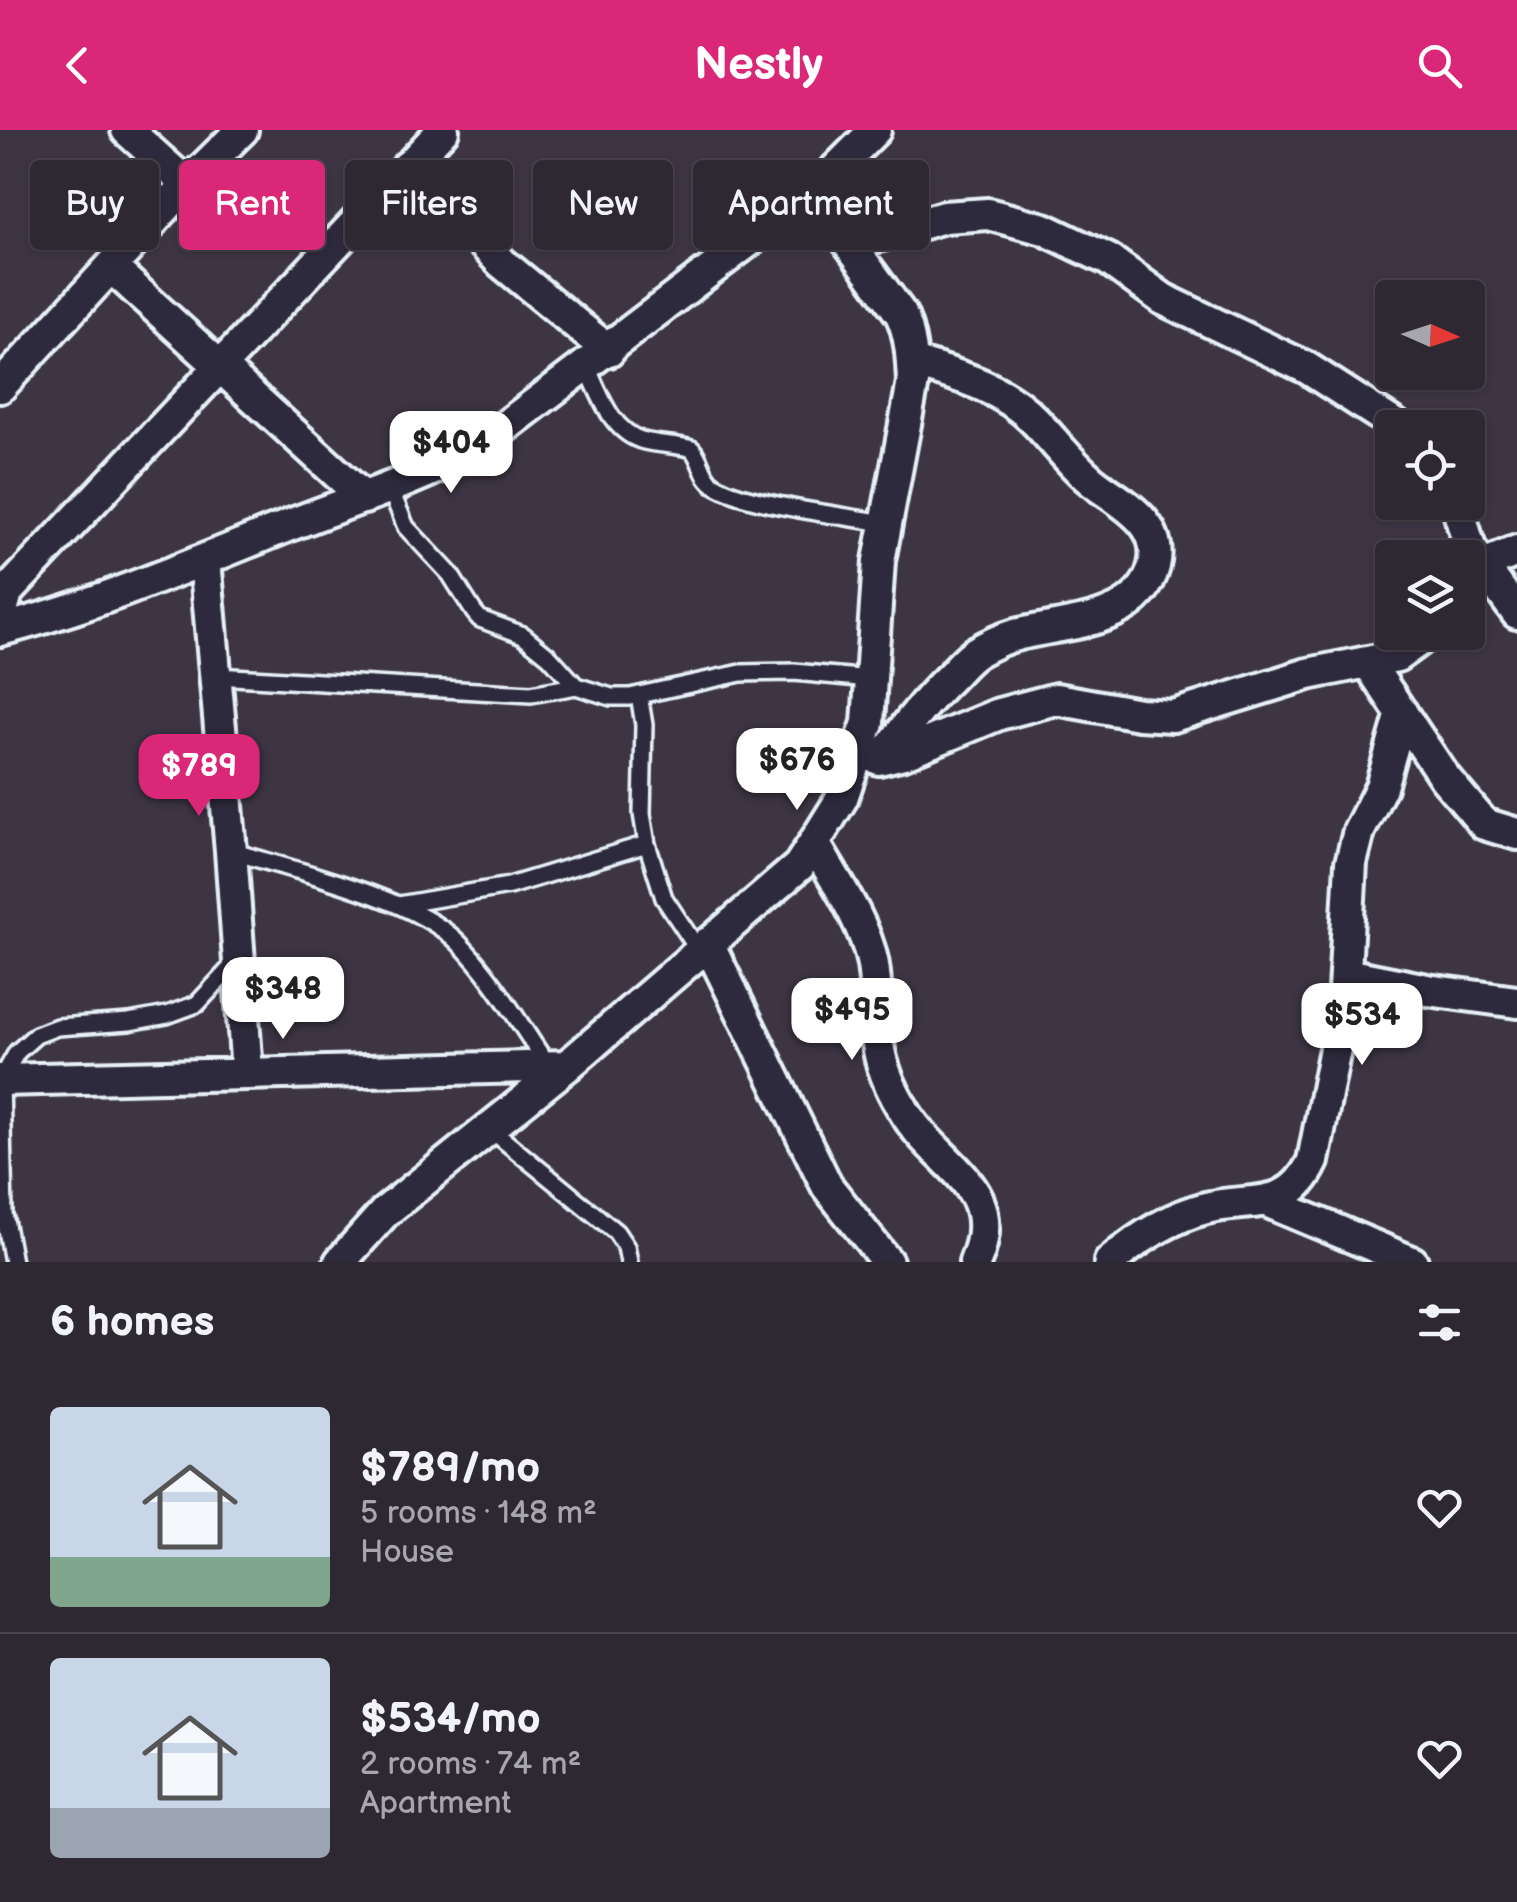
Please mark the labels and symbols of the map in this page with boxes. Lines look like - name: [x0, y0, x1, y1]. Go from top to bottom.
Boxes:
- north arrow: [1375, 280, 1485, 390]
- pin: $404: [392, 411, 510, 496]
- pin: $676: [738, 728, 856, 813]
- pin: $789: [140, 734, 258, 819]
- pin: $348: [224, 957, 342, 1042]
- pin: $495: [793, 978, 911, 1063]
- pin: $534: [1303, 983, 1421, 1068]

